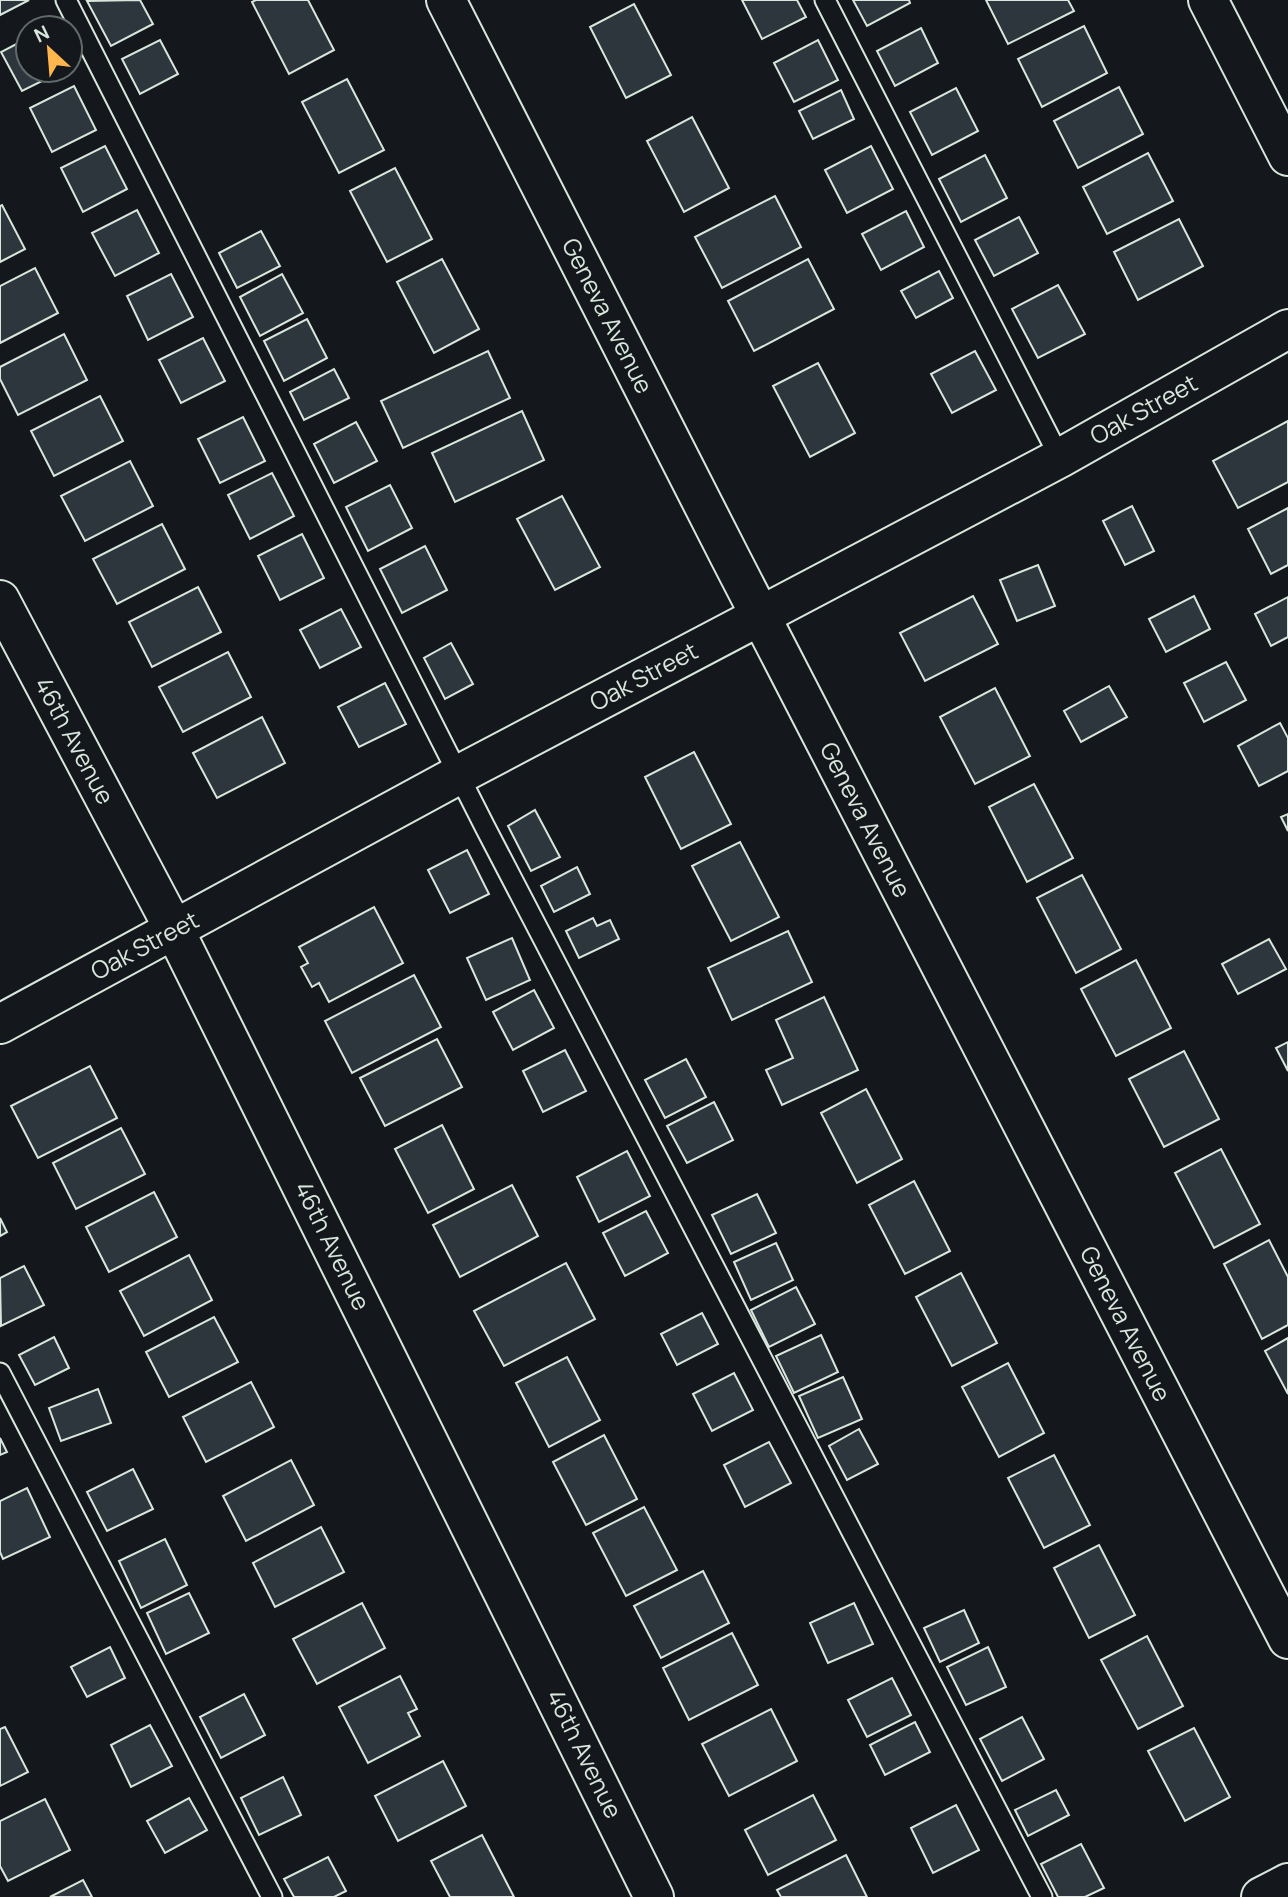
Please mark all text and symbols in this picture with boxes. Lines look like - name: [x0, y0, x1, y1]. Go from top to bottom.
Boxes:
- north arrow: [14, 14, 84, 84]
- text: N: [30, 19, 53, 48]
- street label: Geneva Avenue: [555, 232, 662, 399]
- street label: Oak Street: [1084, 366, 1203, 452]
- street label: Oak Street: [584, 633, 703, 718]
- street label: 46th Avenue: [28, 671, 123, 810]
- street label: Geneva Avenue: [813, 736, 920, 903]
- street label: Oak Street: [85, 902, 204, 987]
- street label: 46th Avenue: [288, 1175, 379, 1315]
- street label: Geneva Avenue: [1073, 1240, 1180, 1407]
- street label: 46th Avenue: [540, 1683, 631, 1823]

